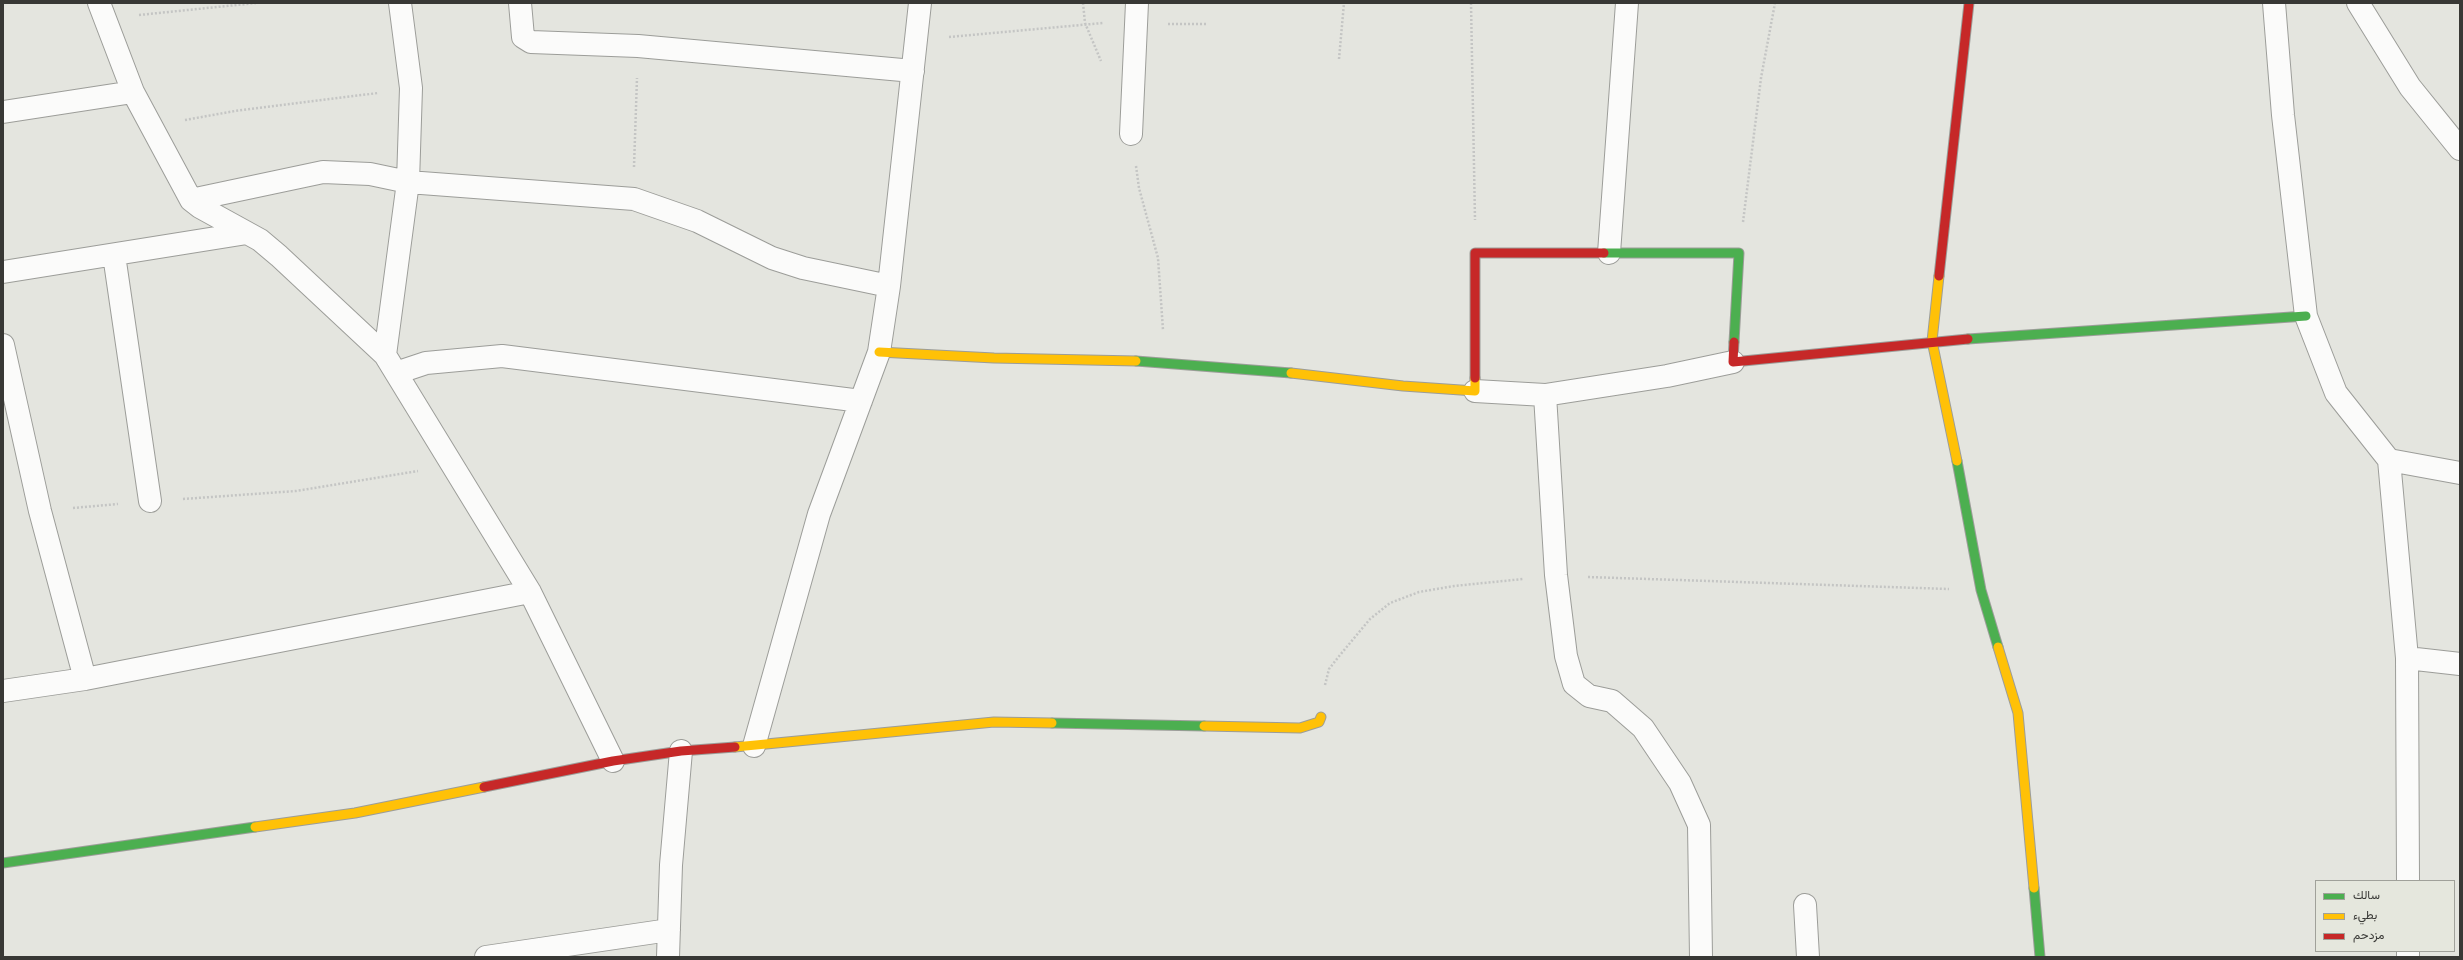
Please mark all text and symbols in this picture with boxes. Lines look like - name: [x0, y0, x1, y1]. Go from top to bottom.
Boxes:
- legend: [2315, 880, 2455, 952]
- text: سالك: [2353, 888, 2380, 904]
- text: بطيء: [2353, 908, 2377, 924]
- text: مزدحم: [2353, 928, 2384, 944]

